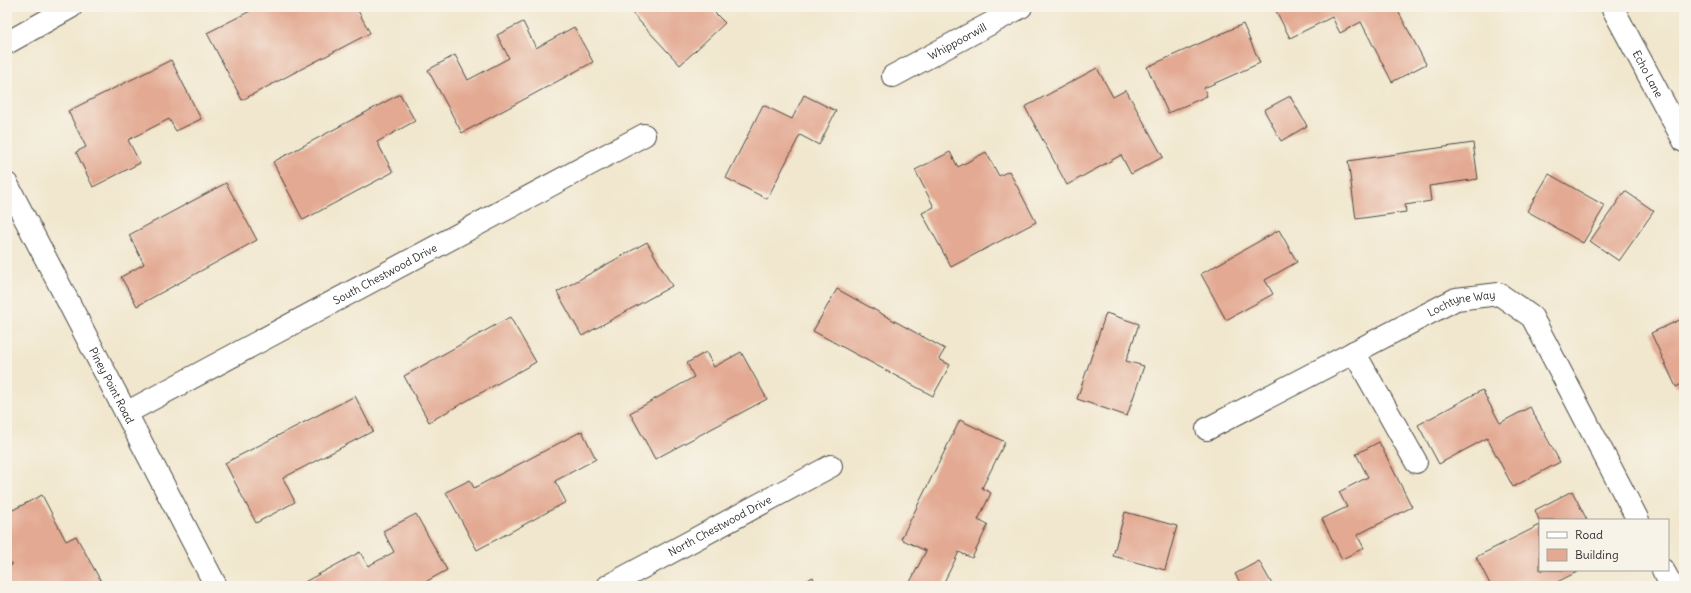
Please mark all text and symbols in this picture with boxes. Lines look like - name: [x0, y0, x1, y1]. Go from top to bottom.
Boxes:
- street label: Whippoorwill: [926, 20, 989, 63]
- street label: Echo Lane: [1630, 48, 1666, 100]
- street label: South Chestwood Drive: [331, 240, 439, 308]
- street label: Lochtyne Way: [1425, 287, 1496, 320]
- street label: Piney Point Road: [86, 345, 137, 426]
- street label: North Chestwood Drive: [666, 492, 774, 559]
- legend: [1539, 519, 1669, 571]
- text: Road: [1575, 527, 1603, 542]
- text: Building: [1575, 547, 1619, 562]

